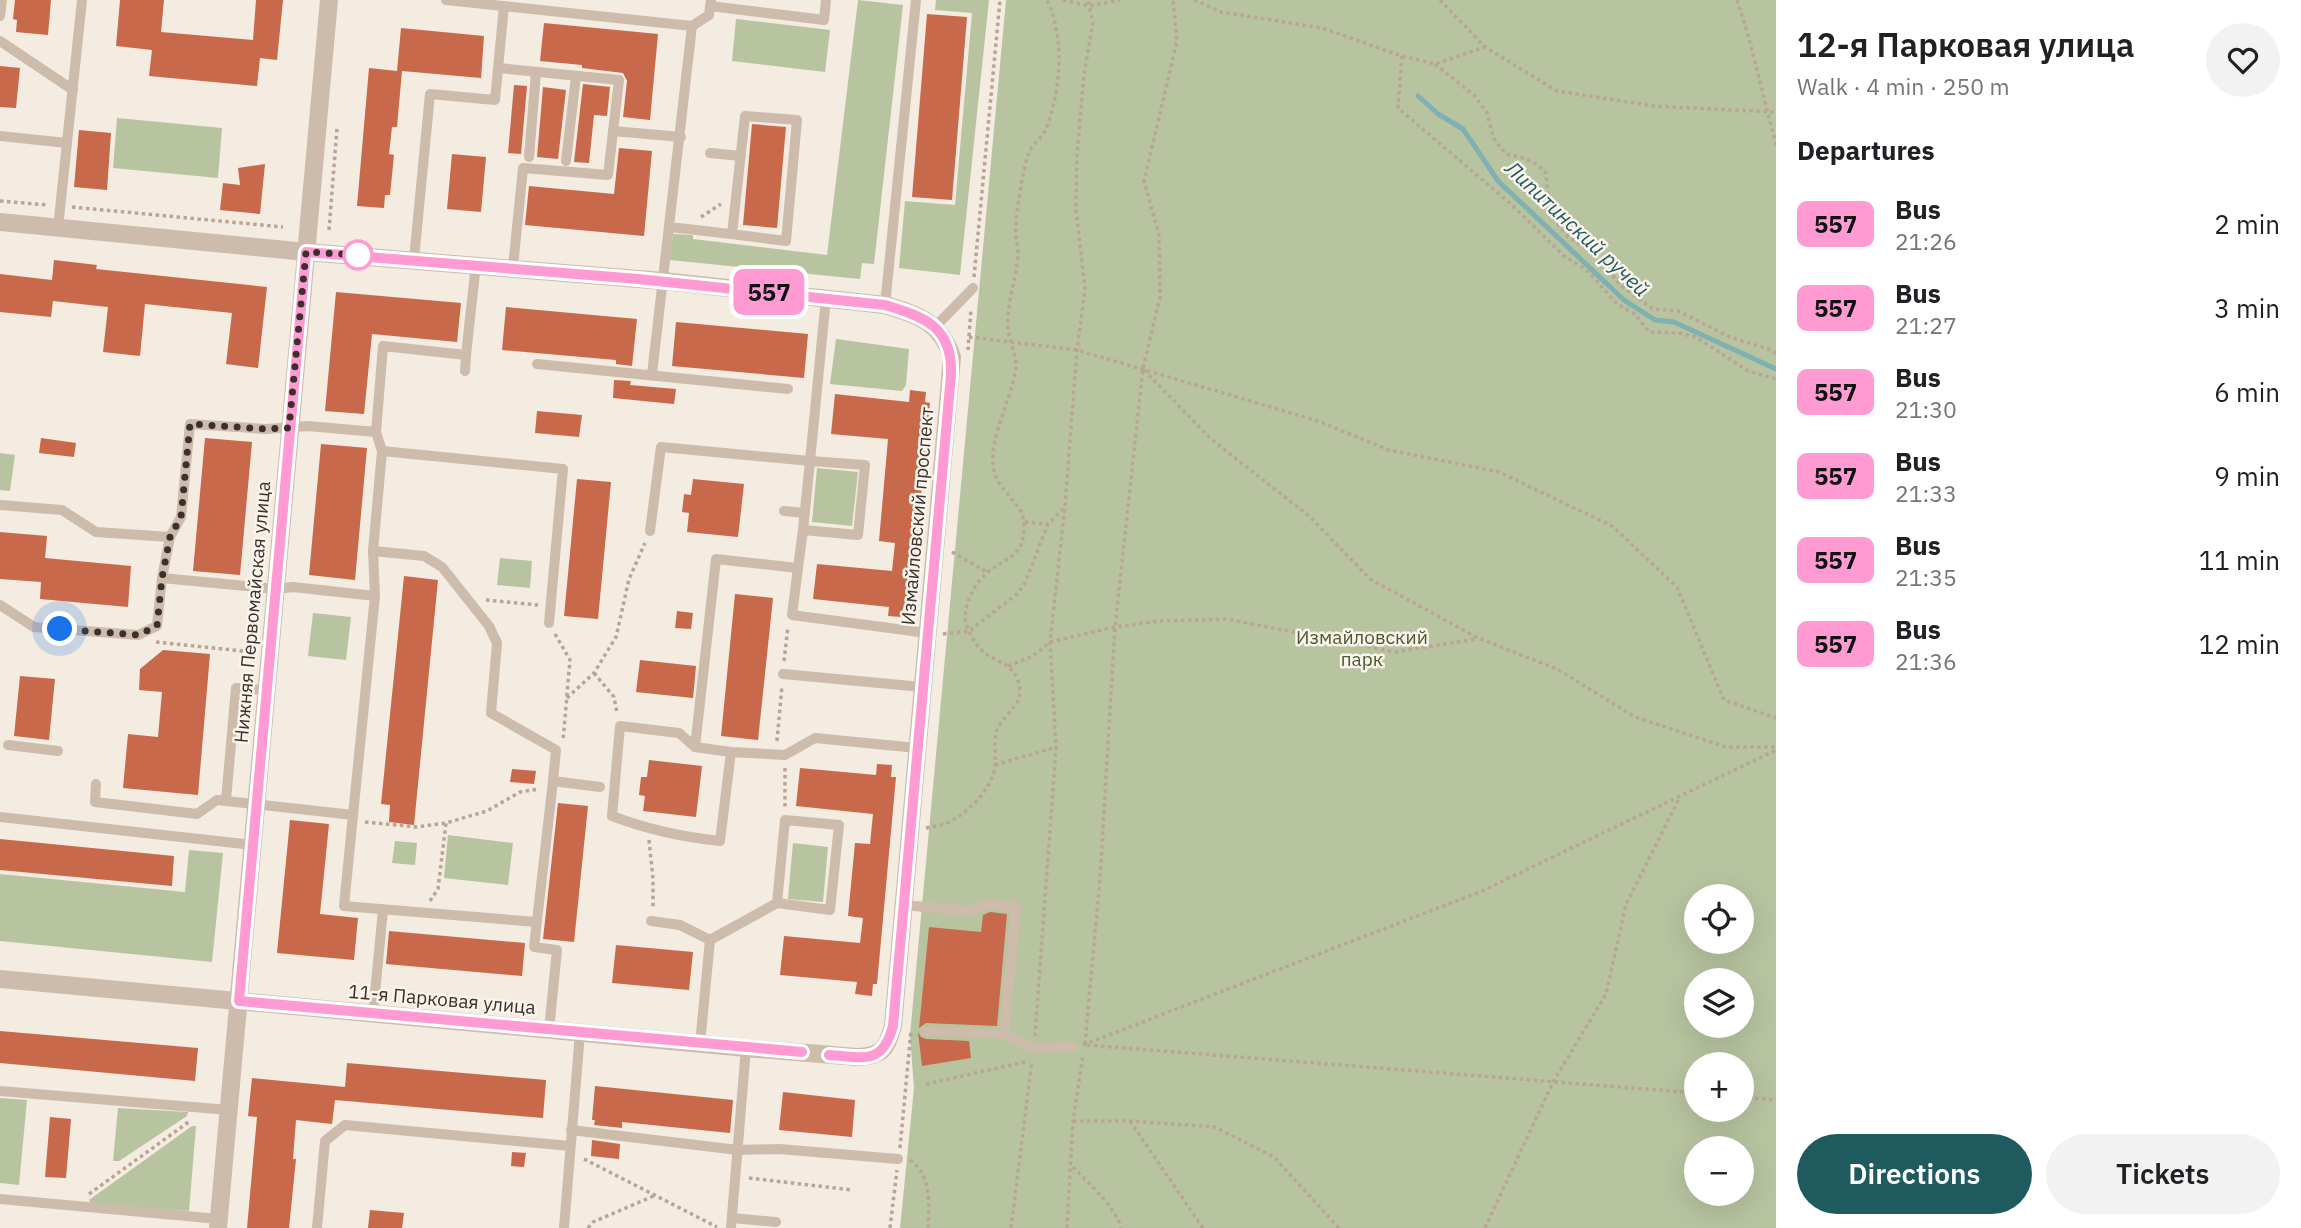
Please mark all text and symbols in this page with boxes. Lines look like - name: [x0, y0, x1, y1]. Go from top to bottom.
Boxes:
- text: 12-я Парковая улица: [1797, 23, 2134, 66]
- button: heart: [2206, 23, 2280, 97]
- text: Walk · 4 min · 250 m: [1797, 71, 2010, 101]
- text: Departures: [1797, 133, 1935, 167]
- water label: Липитинский ручей: [1499, 153, 1656, 302]
- text: Bus: [1895, 192, 1941, 226]
- text: 2 min: [2214, 207, 2280, 241]
- text: 557: [1814, 208, 1857, 240]
- text: 21:26: [1895, 226, 1957, 256]
- unlabelled marker: [343, 240, 373, 270]
- line badge: 557: [729, 269, 809, 315]
- text: 557: [747, 276, 791, 308]
- text: Bus: [1895, 276, 1941, 310]
- text: 3 min: [2214, 291, 2280, 325]
- text: 557: [1814, 292, 1857, 324]
- text: 21:27: [1895, 310, 1957, 340]
- text: Bus: [1895, 360, 1941, 394]
- text: 6 min: [2214, 375, 2280, 409]
- text: 557: [1814, 376, 1857, 408]
- text: 21:30: [1895, 394, 1957, 424]
- street label: Измайловский проспект: [895, 406, 939, 626]
- text: Bus: [1895, 444, 1941, 478]
- text: 9 min: [2214, 459, 2280, 493]
- text: 557: [1814, 460, 1857, 492]
- text: 21:33: [1895, 478, 1957, 508]
- street label: Нижняя Первомайская улица: [229, 480, 275, 744]
- text: Bus: [1895, 528, 1941, 562]
- text: 11 min: [2199, 543, 2280, 577]
- text: 557: [1814, 544, 1857, 576]
- text: 21:35: [1895, 562, 1957, 592]
- your location: [42, 611, 77, 646]
- text: Bus: [1895, 612, 1941, 646]
- park label: Измайловский парк: [1296, 625, 1428, 671]
- text: 12 min: [2199, 627, 2280, 661]
- text: 557: [1814, 628, 1857, 660]
- text: 21:36: [1895, 646, 1957, 676]
- map controls: [1684, 884, 1754, 1206]
- button: locate: [1684, 884, 1754, 954]
- button: layers: [1684, 968, 1754, 1038]
- street label: 11-я Парковая улица: [347, 979, 537, 1019]
- button: +: [1684, 1052, 1754, 1122]
- button: Directions: [1797, 1134, 2032, 1214]
- button: Tickets: [2046, 1134, 2280, 1214]
- button: −: [1684, 1136, 1754, 1206]

